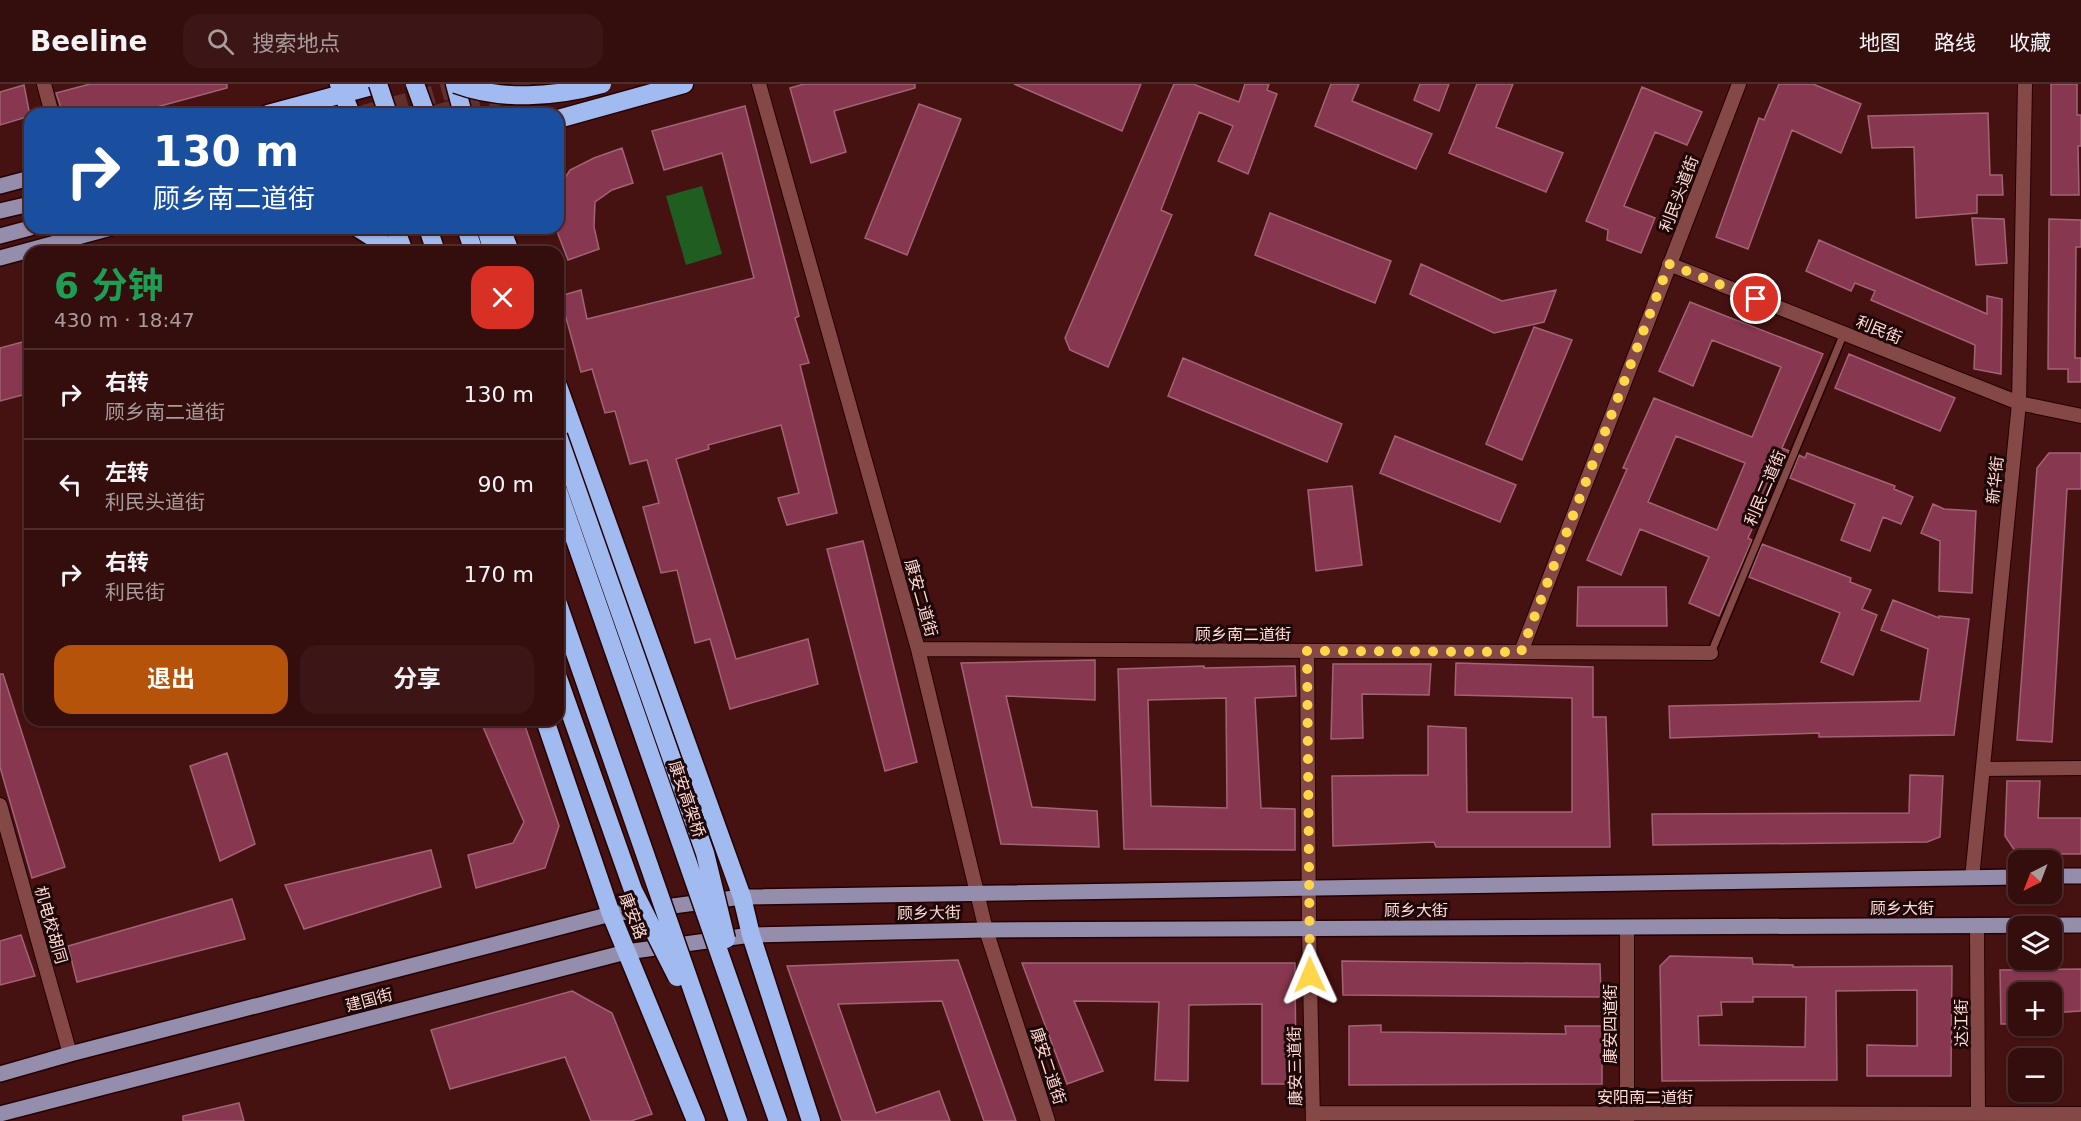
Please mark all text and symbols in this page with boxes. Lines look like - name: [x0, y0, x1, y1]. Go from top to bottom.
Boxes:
- search box: [183, 14, 603, 68]
- text: Beeline: [30, 25, 147, 58]
- icon: search: [204, 25, 237, 58]
- text: 搜索地点: [252, 31, 340, 56]
- text: 地图: [1859, 31, 1901, 55]
- text: 路线: [1934, 31, 1976, 55]
- text: 收藏: [2009, 31, 2051, 55]
- text: 130 m: [153, 127, 299, 176]
- icon: right: [54, 132, 132, 210]
- street label: 利民头道街: [1656, 153, 1702, 235]
- text: 顾乡南二道街: [153, 183, 315, 214]
- text: 6 分钟: [54, 265, 164, 306]
- button: close: [471, 266, 534, 329]
- pin: [1730, 273, 1781, 324]
- icon: arrive: [1739, 282, 1772, 315]
- text: 430 m · 18:47: [54, 308, 195, 332]
- street label: 利民街: [1853, 312, 1905, 348]
- text: 右转: [105, 370, 149, 395]
- icon: right: [54, 378, 87, 411]
- text: 130 m: [464, 382, 534, 407]
- text: 顾乡南二道街: [105, 400, 225, 424]
- street label: 利民二道街: [1741, 447, 1789, 529]
- street label: 新华街: [1983, 455, 2007, 505]
- text: 左转: [105, 460, 149, 485]
- icon: left: [54, 468, 87, 501]
- text: 90 m: [478, 472, 534, 497]
- text: 利民头道街: [105, 490, 205, 514]
- text: 右转: [105, 550, 149, 575]
- street label: 康安二道街: [901, 557, 941, 639]
- icon: right: [54, 558, 87, 591]
- text: 170 m: [464, 562, 534, 587]
- text: 利民街: [105, 580, 165, 604]
- street label: 顾乡南二道街: [1195, 625, 1291, 644]
- button: 退出: [54, 645, 288, 714]
- button: 分享: [300, 645, 534, 714]
- street label: 康安高架桥: [665, 758, 709, 840]
- north arrow: [2008, 850, 2062, 904]
- map controls: [2008, 850, 2062, 1102]
- street label: 机电校胡同: [31, 884, 71, 966]
- street label: 康安路: [616, 890, 650, 942]
- street label: 顾乡大街: [1870, 899, 1934, 918]
- street label: 顾乡大街: [1384, 901, 1448, 920]
- street label: 顾乡大街: [897, 903, 961, 923]
- button: layers: [2008, 916, 2062, 970]
- position arrow: [1278, 943, 1342, 1007]
- button: +: [2008, 982, 2062, 1036]
- street label: 康安四道街: [1601, 984, 1620, 1064]
- street label: 建国街: [343, 985, 395, 1015]
- street label: 达江街: [1952, 999, 1971, 1047]
- street label: 康安二道街: [1027, 1025, 1069, 1107]
- street label: 康安三道街: [1285, 1026, 1305, 1106]
- button: −: [2008, 1048, 2062, 1102]
- street label: 安阳南二道街: [1597, 1088, 1693, 1107]

